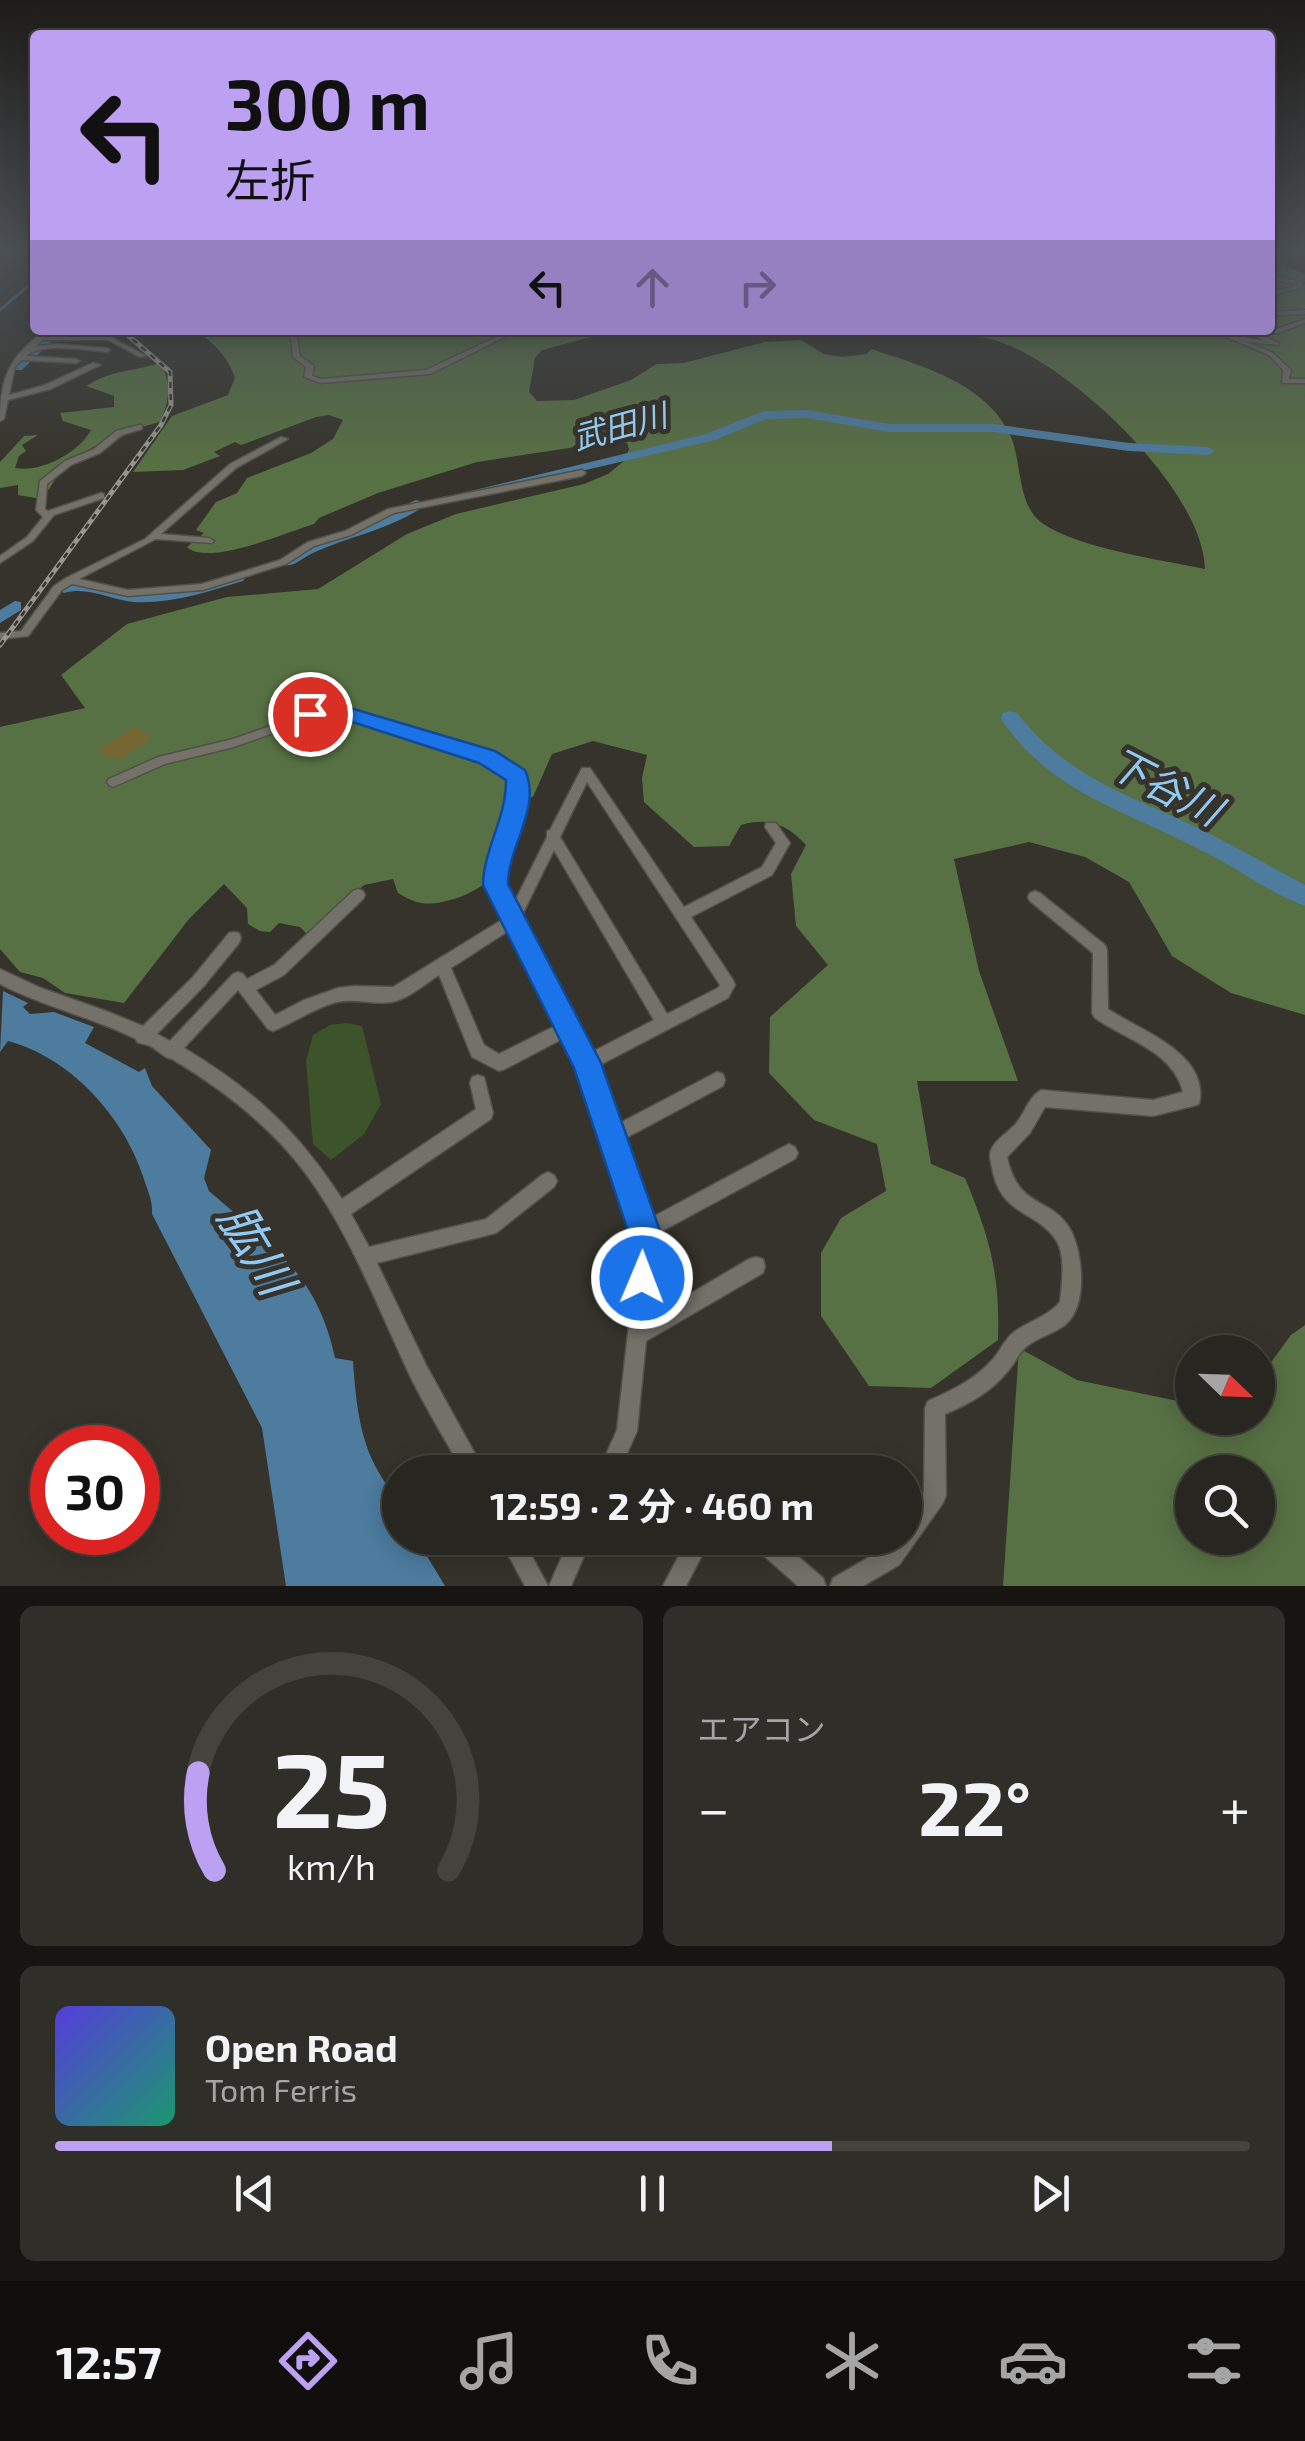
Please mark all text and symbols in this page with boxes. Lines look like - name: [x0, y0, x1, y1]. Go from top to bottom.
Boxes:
- text: 300 m: [225, 60, 430, 144]
- icon: left: [60, 70, 190, 200]
- text: 左折: [225, 152, 315, 206]
- icon: left: [520, 260, 575, 315]
- icon: ahead: [625, 260, 680, 315]
- icon: right: [730, 260, 785, 315]
- water label: 武田川: [568, 394, 674, 456]
- pin: [268, 672, 353, 757]
- icon: arrive: [283, 687, 338, 742]
- water label: 下谷川: [1102, 737, 1234, 836]
- water label: 肱川: [208, 1192, 310, 1308]
- position arrow: [590, 1226, 694, 1330]
- north arrow: [1175, 1335, 1275, 1435]
- map controls: [1175, 1335, 1275, 1555]
- speed limit sign: 30: [30, 1425, 160, 1555]
- button: search: [1175, 1455, 1275, 1555]
- text: 12:59 · 2 分 · 460 m: [490, 1482, 814, 1528]
- text: エアコン: [698, 1709, 826, 1747]
- text: 25: [272, 1724, 390, 1849]
- text: 22°: [918, 1761, 1031, 1851]
- text: −: [698, 1774, 730, 1840]
- text: +: [1220, 1774, 1250, 1840]
- text: km/h: [287, 1844, 376, 1887]
- text: Open Road: [205, 2024, 398, 2070]
- text: Tom Ferris: [205, 2070, 357, 2108]
- icon: previous: [227, 2166, 282, 2221]
- icon: pause: [625, 2166, 680, 2221]
- icon: next: [1023, 2166, 1078, 2221]
- icon: directions: [273, 2326, 343, 2396]
- icon: music: [454, 2326, 524, 2396]
- icon: phone: [635, 2326, 705, 2396]
- icon: climate: [817, 2326, 887, 2396]
- icon: car: [998, 2326, 1068, 2396]
- icon: filters: [1179, 2326, 1249, 2396]
- text: 12:57: [56, 2334, 161, 2388]

